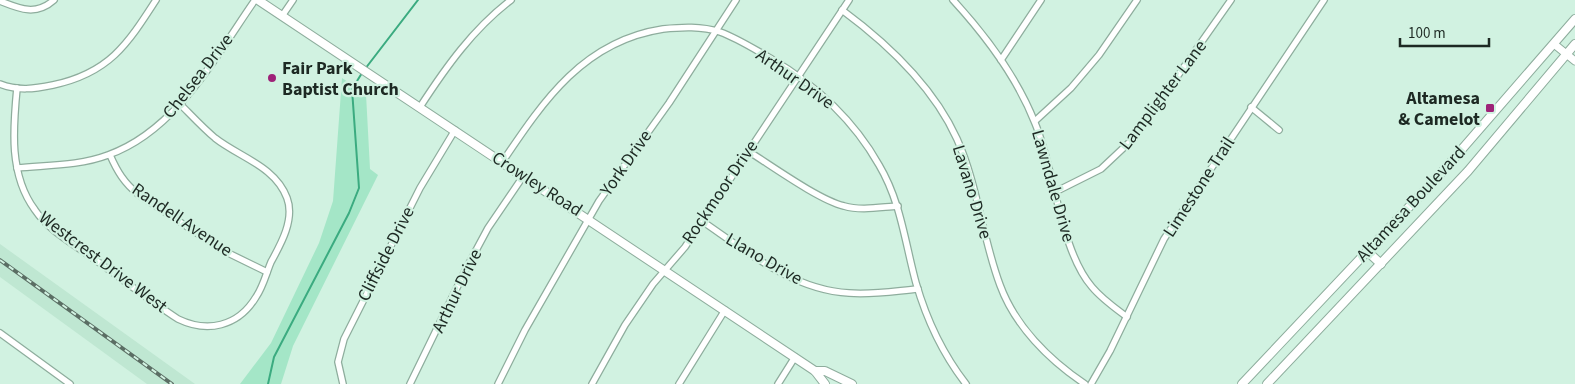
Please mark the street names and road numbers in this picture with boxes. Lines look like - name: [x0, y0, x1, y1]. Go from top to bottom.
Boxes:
- street label: Chelsea Drive: [157, 28, 239, 124]
- street label: Lamplighter Lane: [1113, 35, 1213, 155]
- street label: Arthur Drive: [751, 43, 839, 115]
- street label: York Drive: [594, 125, 658, 202]
- street label: Lawndale Drive: [1025, 127, 1081, 245]
- street label: Limestone Trail: [1157, 132, 1241, 242]
- street label: Rockmoor Drive: [676, 135, 764, 249]
- street label: Altamesa Boulevard: [1351, 141, 1471, 267]
- street label: Lavano Drive: [946, 142, 998, 242]
- street label: Crowley Road: [487, 145, 587, 223]
- street label: Randell Avenue: [127, 177, 237, 263]
- street label: Cliffside Drive: [351, 202, 421, 306]
- street label: Westcrest Drive West: [34, 205, 172, 319]
- street label: Llano Drive: [721, 227, 807, 291]
- street label: Arthur Drive: [426, 245, 488, 337]

